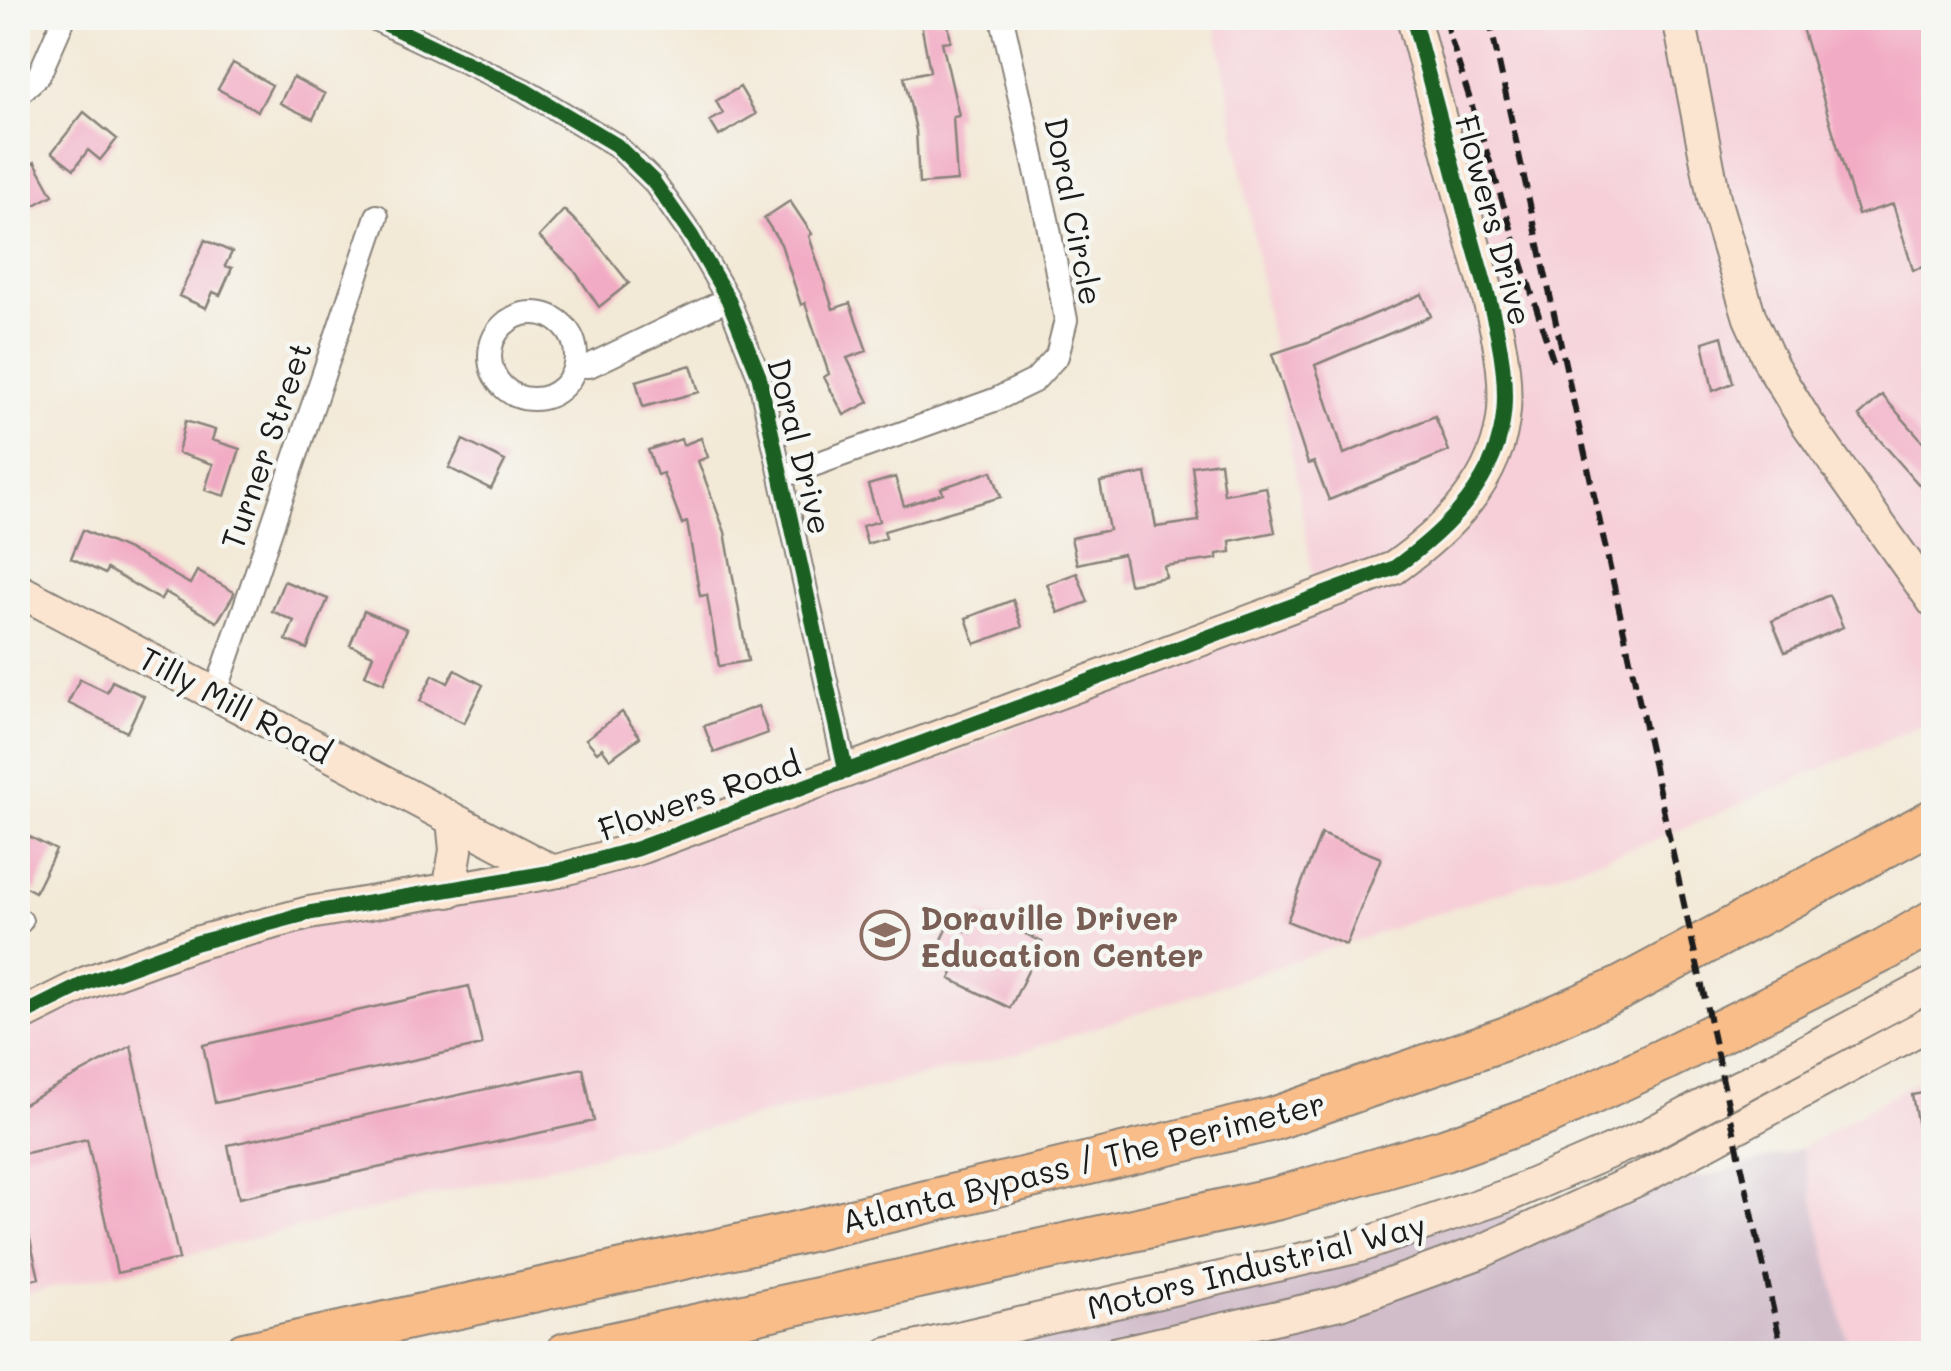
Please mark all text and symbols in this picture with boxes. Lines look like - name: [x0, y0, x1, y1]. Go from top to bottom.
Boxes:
- street label: Flowers Drive: [1447, 110, 1543, 330]
- street label: Doral Circle: [1036, 113, 1114, 309]
- street label: Turner Street: [210, 336, 320, 554]
- street label: Doral Drive: [759, 354, 843, 538]
- street label: Tilly Mill Road: [132, 636, 339, 773]
- street label: Flowers Road: [592, 741, 806, 849]
- place label: Doraville Driver Education Center: [920, 896, 1203, 975]
- school or university icon: Doraville Driver Education Center: [859, 909, 911, 961]
- street label: Atlanta Bypass / The Perimeter: [837, 1080, 1330, 1242]
- street label: Motors Industrial Way: [1082, 1203, 1430, 1328]

